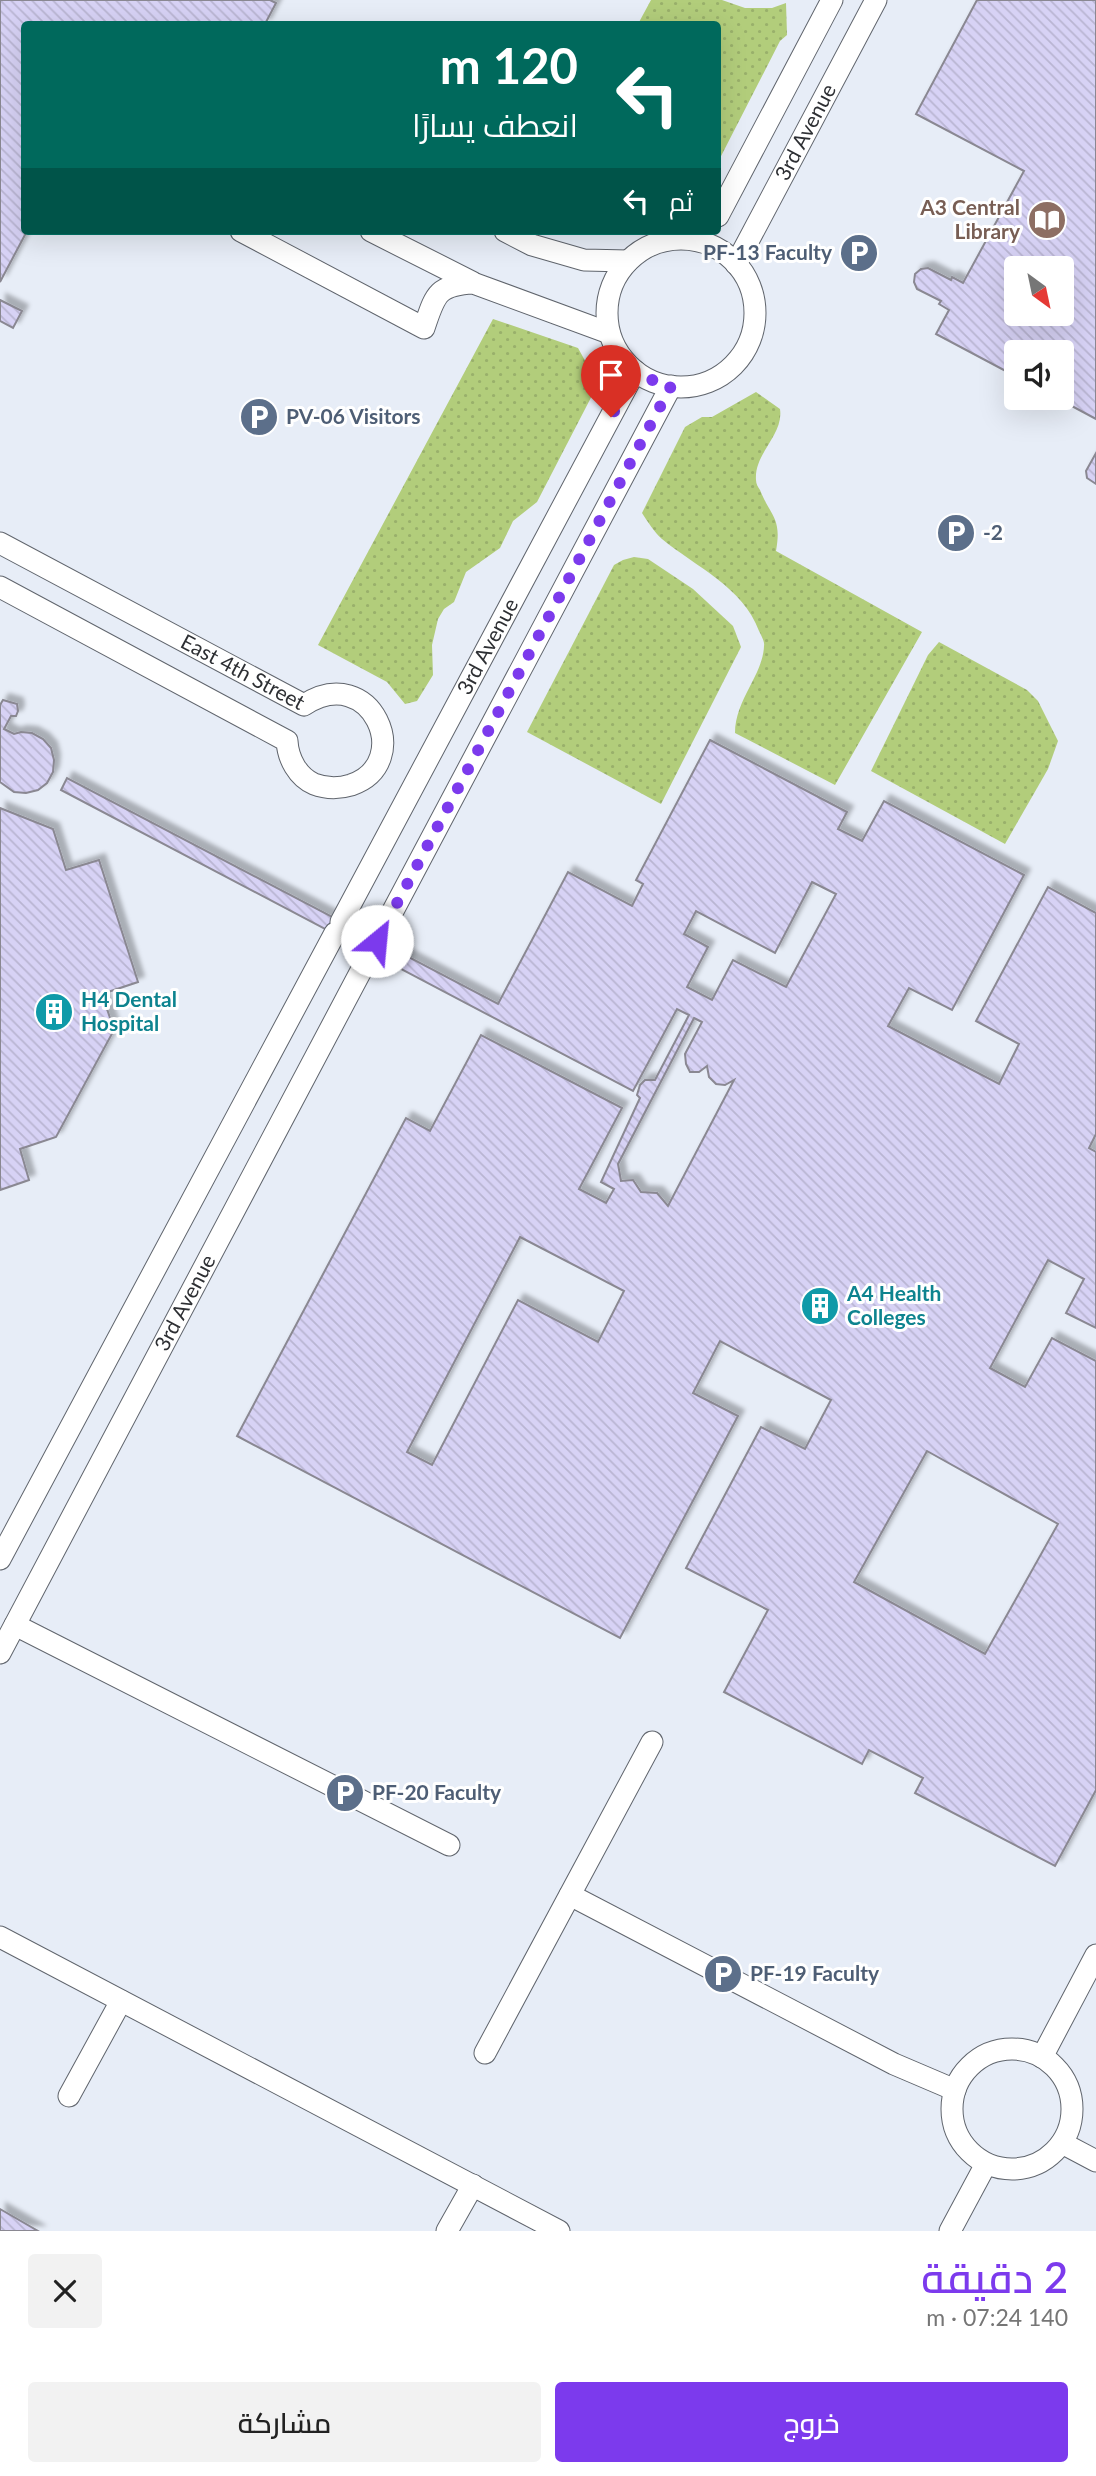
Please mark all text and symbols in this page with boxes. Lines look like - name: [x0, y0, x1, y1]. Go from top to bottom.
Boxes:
- text: 120 m: [440, 36, 578, 94]
- icon: left: [602, 49, 693, 140]
- street label: 3rd Avenue: [769, 79, 840, 184]
- text: انعطف يسارًا: [412, 105, 578, 144]
- icon: left: [617, 182, 655, 220]
- text: ثم: [669, 185, 693, 217]
- place label: A3 Central Library: [919, 194, 1021, 243]
- library icon: A3 Central Library: [1026, 199, 1068, 241]
- parking icon: PF-13 Faculty: [838, 232, 880, 274]
- place label: PF-13 Faculty: [703, 239, 833, 264]
- north arrow: [1004, 256, 1074, 326]
- map controls: [1004, 256, 1074, 410]
- button: sound: [1004, 340, 1074, 410]
- pin: [581, 345, 641, 417]
- icon: arrive: [592, 356, 630, 394]
- parking icon: PV-06 Visitors: [238, 396, 280, 438]
- place label: PV-06 Visitors: [286, 403, 421, 428]
- parking icon: -2: [935, 512, 977, 554]
- place label: -2: [983, 519, 1003, 544]
- street label: 3rd Avenue: [451, 594, 522, 698]
- street label: East 4th Street: [177, 628, 310, 714]
- position arrow: [340, 904, 414, 978]
- place label: H4 Dental Hospital: [81, 986, 177, 1035]
- building icon: H4 Dental Hospital: [33, 991, 75, 1033]
- street label: 3rd Avenue: [148, 1250, 220, 1355]
- place label: A4 Health Colleges: [846, 1280, 941, 1329]
- building icon: A4 Health Colleges: [799, 1285, 841, 1327]
- parking icon: PF-20 Faculty: [324, 1772, 366, 1814]
- place label: PF-20 Faculty: [372, 1779, 502, 1804]
- parking icon: PF-19 Faculty: [702, 1953, 744, 1995]
- place label: PF-19 Faculty: [750, 1960, 880, 1985]
- text: 2 دقيقة: [921, 2252, 1068, 2302]
- button: close: [28, 2254, 102, 2328]
- text: 140 m · 07:24: [926, 2303, 1068, 2331]
- button: مشاركة: [28, 2382, 541, 2462]
- button: خروج: [555, 2382, 1068, 2462]

